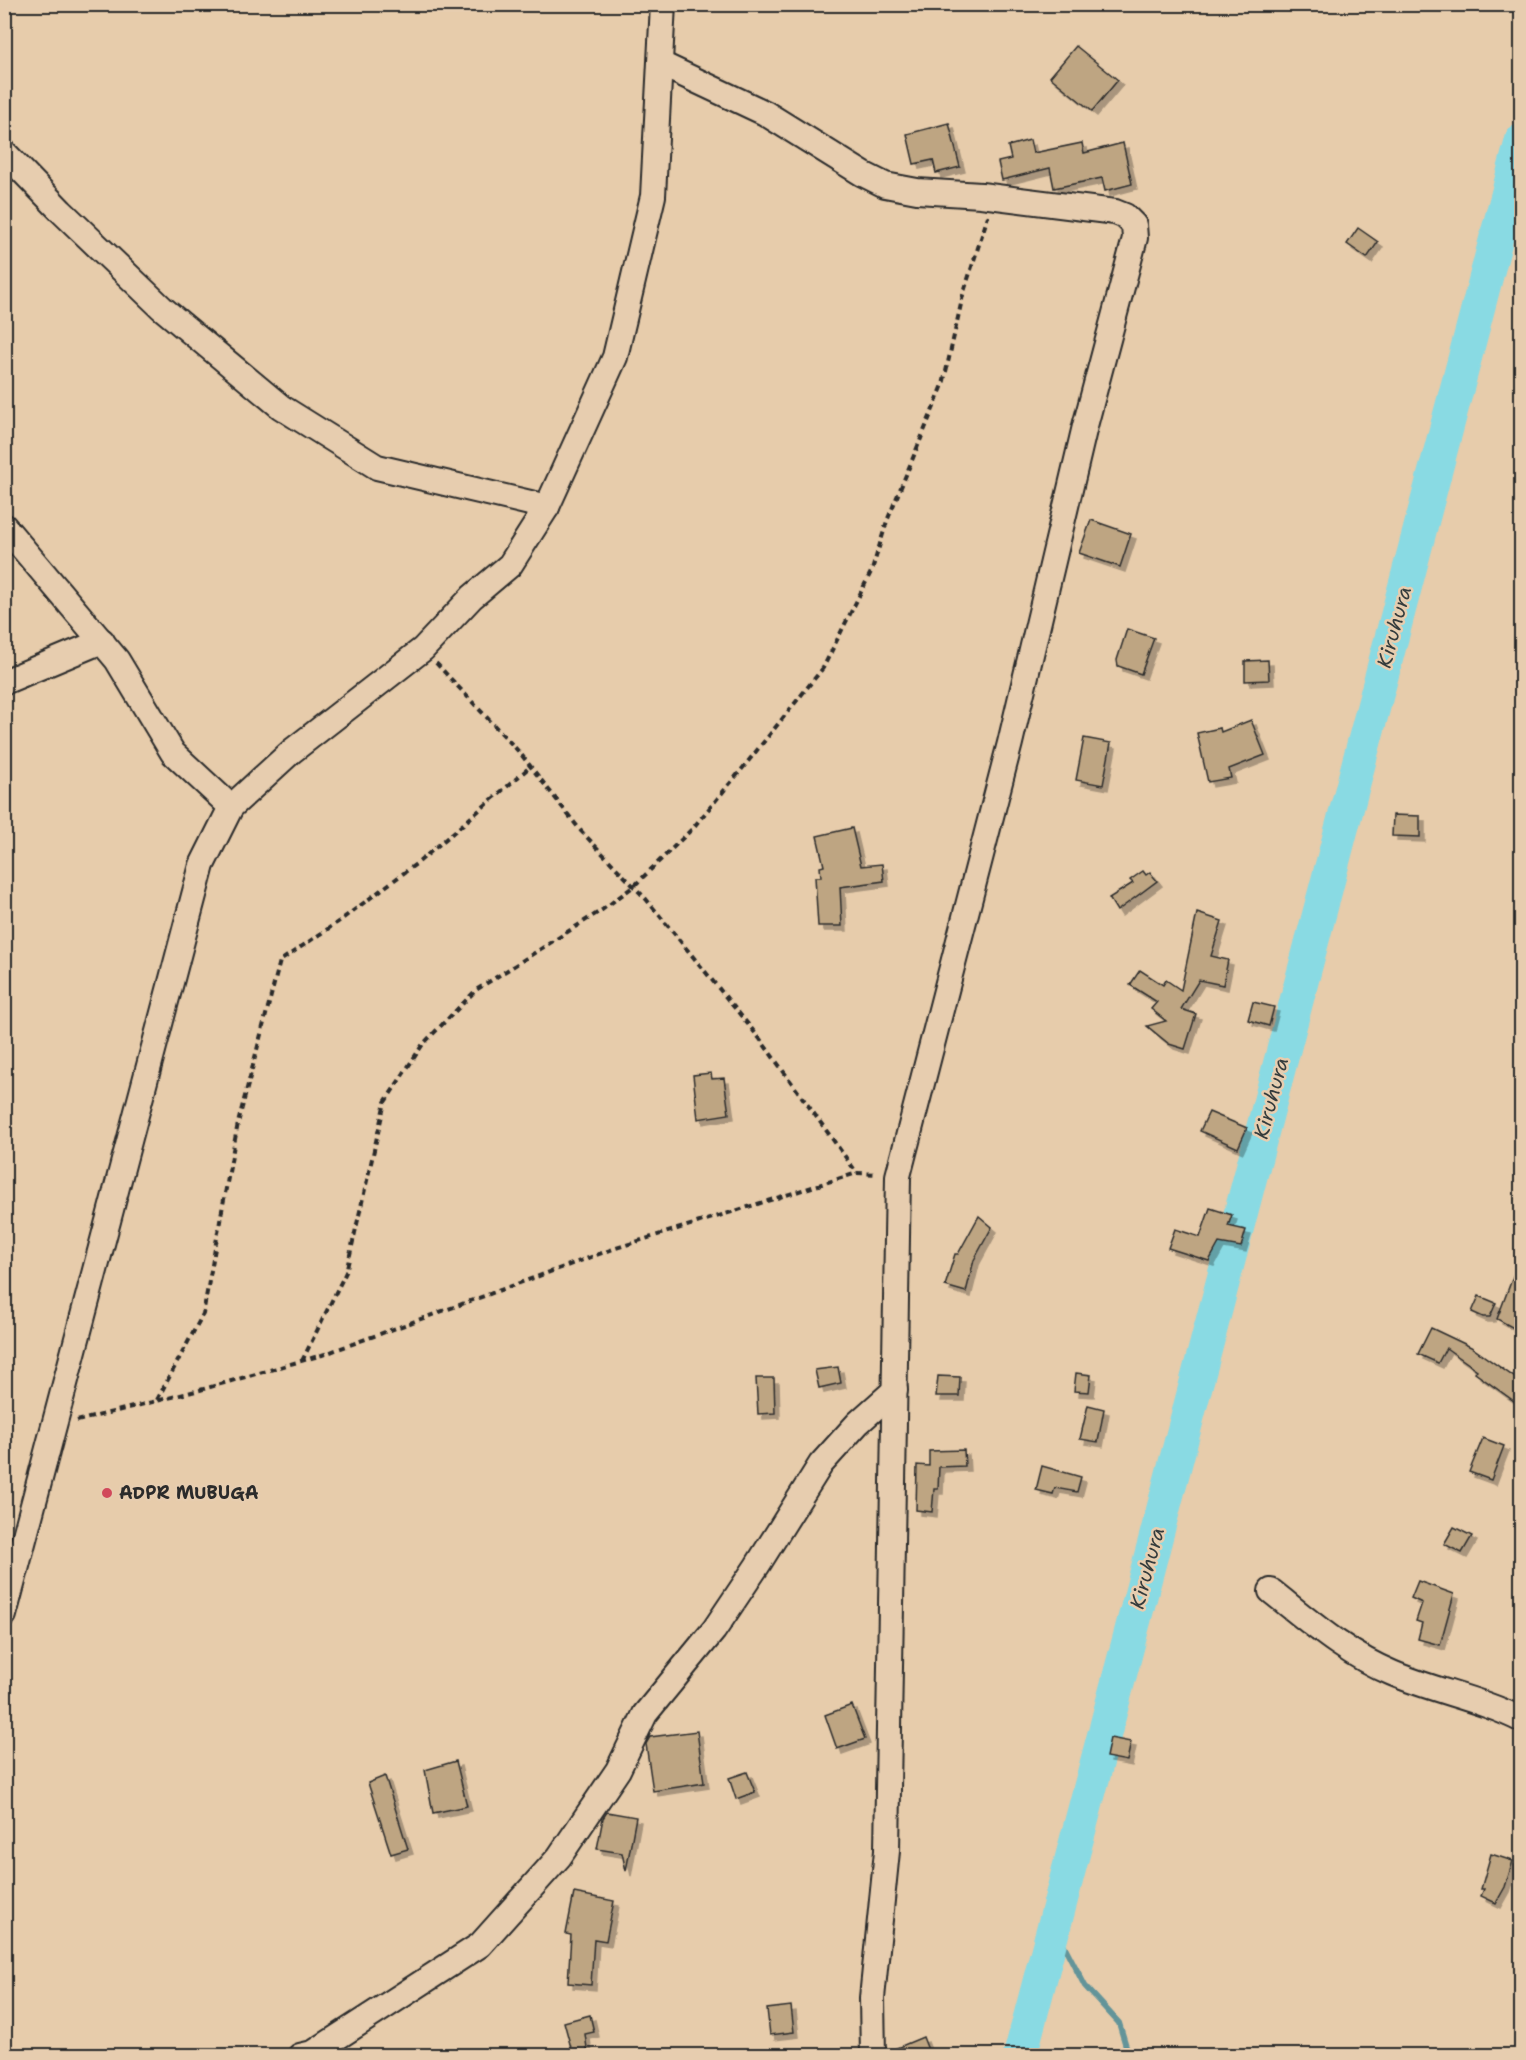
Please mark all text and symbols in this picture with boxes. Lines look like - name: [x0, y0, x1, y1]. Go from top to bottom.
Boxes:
- water label: Kiruhura: [1371, 583, 1417, 671]
- water label: Kiruhura: [1248, 1054, 1294, 1142]
- place label: ADPR MUBUGA: [119, 1481, 259, 1505]
- marker: ADPR MUBUGA: [100, 1486, 114, 1500]
- water label: Kiruhura: [1124, 1524, 1170, 1612]

